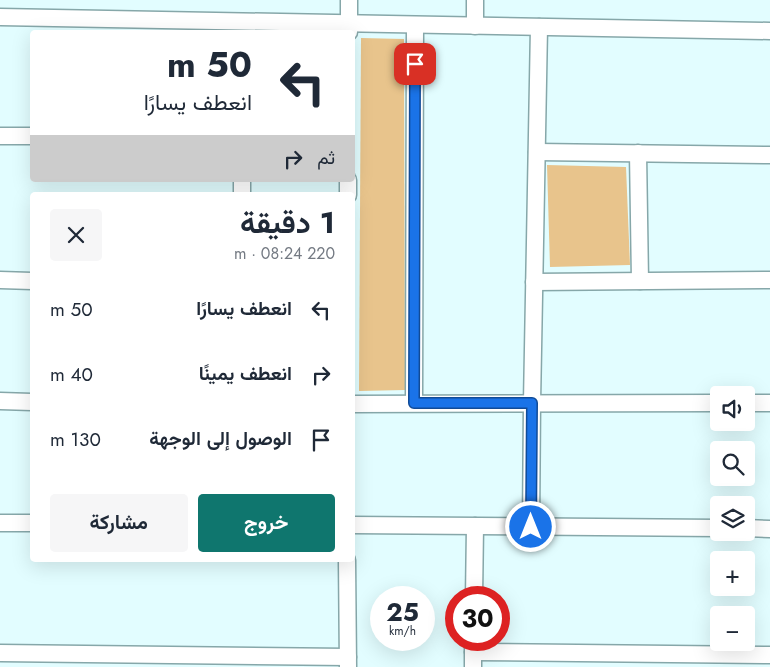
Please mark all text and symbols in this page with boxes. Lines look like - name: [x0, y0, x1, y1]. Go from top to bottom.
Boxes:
- text: 50 m: [167, 40, 252, 90]
- pin: [394, 43, 436, 85]
- icon: left: [270, 50, 335, 115]
- icon: arrive: [401, 50, 429, 78]
- text: انعطف يسارًا: [144, 86, 252, 118]
- text: ثم: [317, 144, 335, 171]
- icon: right: [279, 145, 307, 173]
- text: 1 دقيقة: [240, 201, 335, 244]
- button: close: [50, 209, 102, 261]
- text: 220 m · 08:24: [234, 242, 335, 265]
- text: انعطف يسارًا: [196, 295, 292, 322]
- text: 50 m: [50, 296, 93, 323]
- icon: left: [307, 296, 335, 324]
- text: انعطف يمينًا: [199, 360, 292, 387]
- text: 40 m: [50, 361, 93, 388]
- icon: right: [307, 361, 335, 389]
- map controls: [710, 386, 755, 651]
- button: sound: [710, 386, 755, 431]
- text: الوصول إلى الوجهة: [149, 425, 292, 452]
- text: 130 m: [50, 426, 101, 453]
- icon: arrive: [307, 426, 335, 454]
- button: search: [710, 441, 755, 486]
- button: مشاركة: [50, 494, 188, 552]
- button: خروج: [198, 494, 335, 552]
- button: layers: [710, 496, 755, 541]
- position arrow: [504, 500, 556, 552]
- button: +: [710, 551, 755, 596]
- speed limit sign: 30: [445, 586, 510, 651]
- text: 25: [386, 594, 419, 630]
- button: −: [710, 606, 755, 651]
- text: km/h: [389, 622, 416, 640]

